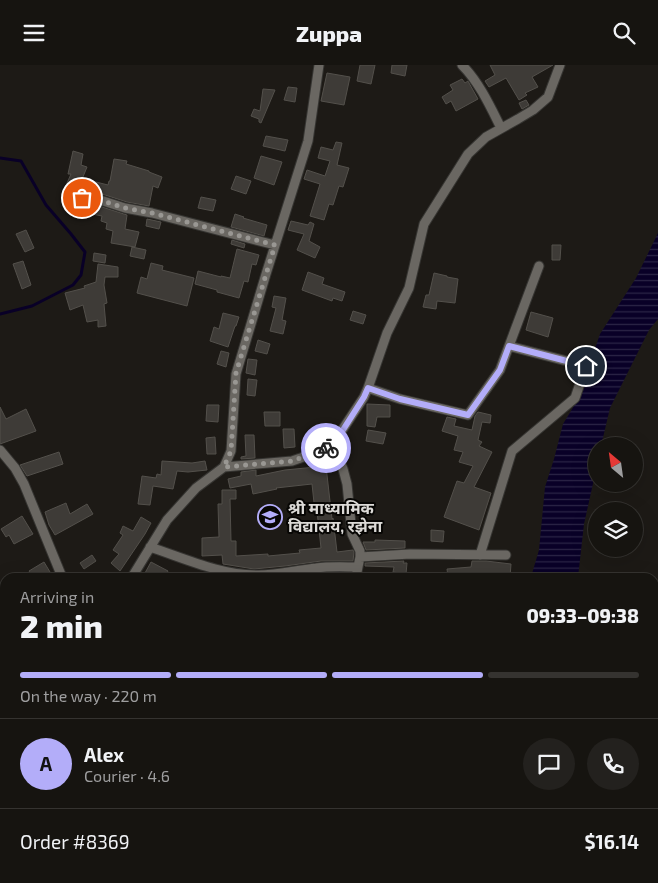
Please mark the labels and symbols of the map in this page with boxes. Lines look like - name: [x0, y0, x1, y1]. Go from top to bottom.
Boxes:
- pin: [61, 177, 103, 219]
- pin: [565, 345, 607, 387]
- courier: [301, 423, 351, 473]
- north arrow: [588, 437, 642, 493]
- place label: श्री माध्यामिक विद्यालय, रझेना: [288, 498, 383, 535]
- school or university icon: श्री माध्यामिक विद्यालय, रझेना: [257, 504, 283, 530]

